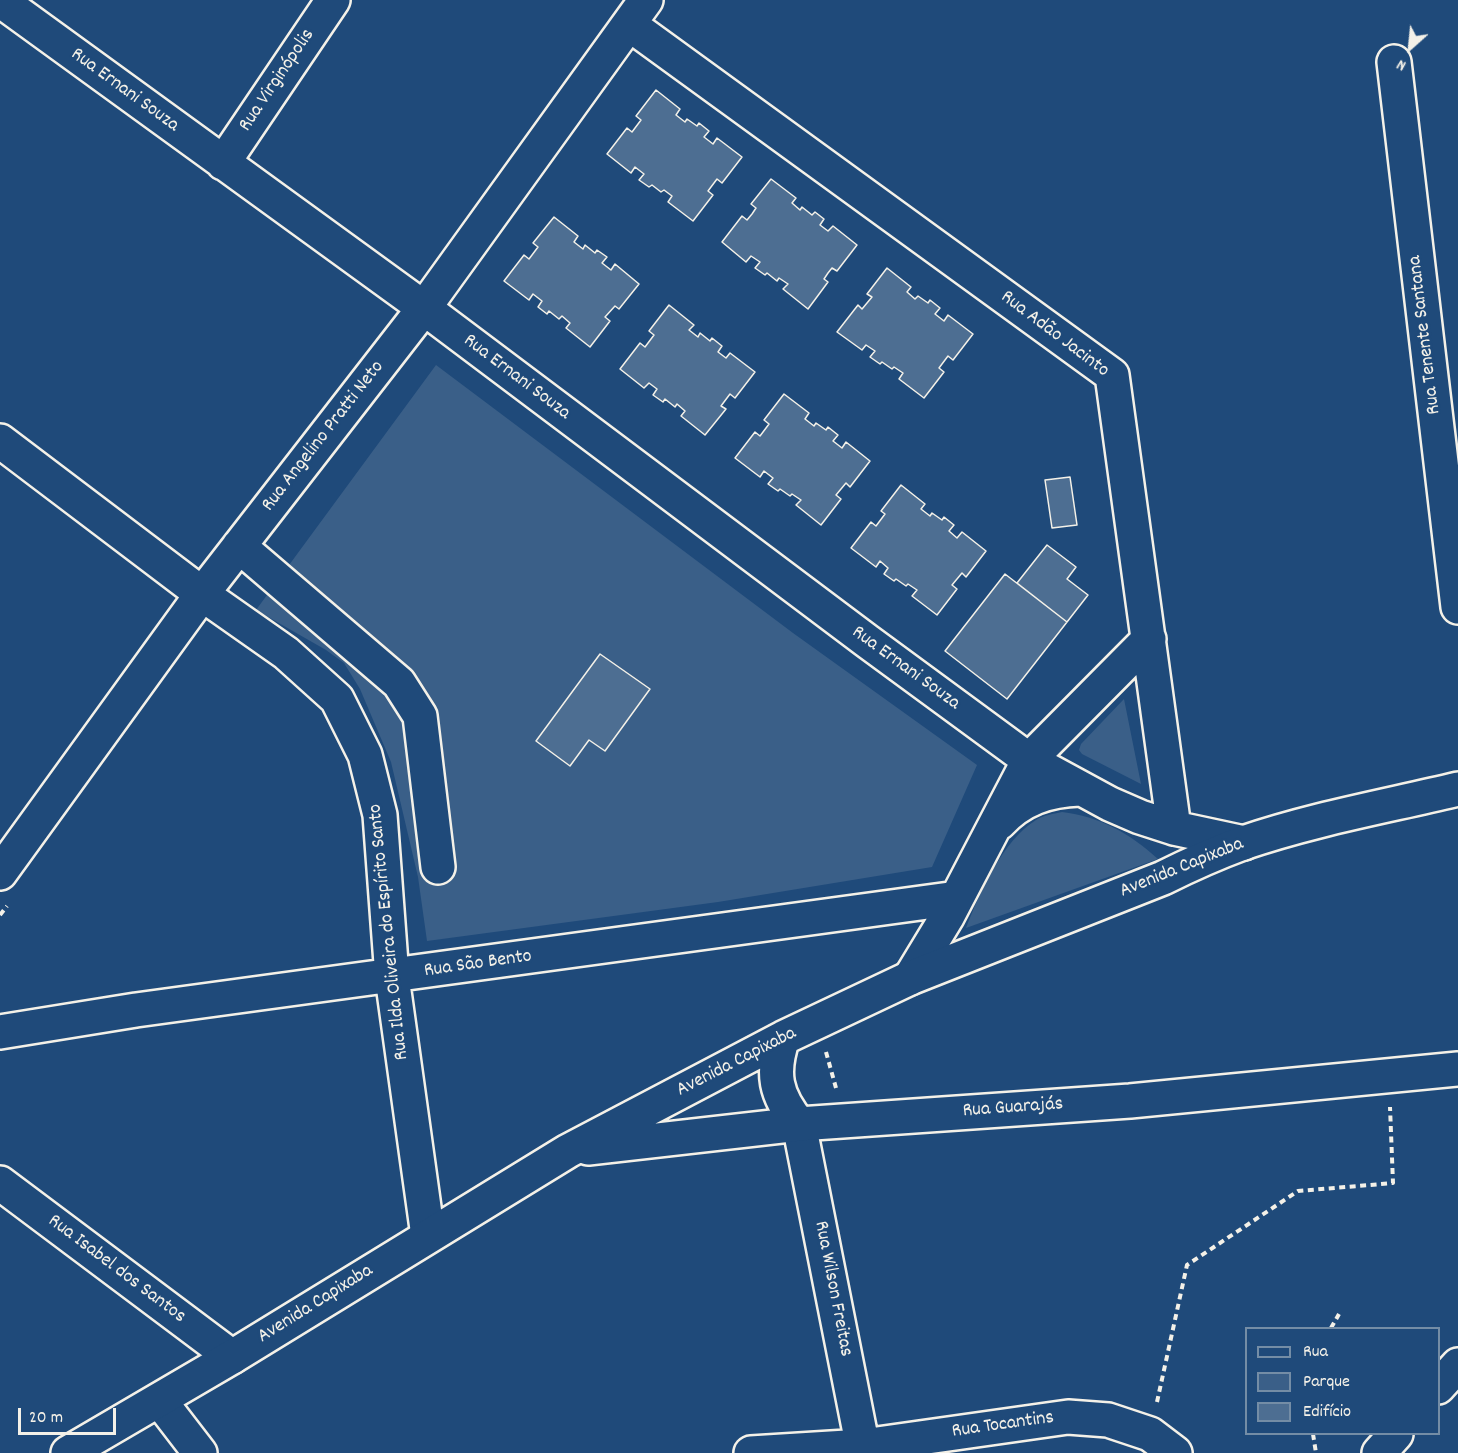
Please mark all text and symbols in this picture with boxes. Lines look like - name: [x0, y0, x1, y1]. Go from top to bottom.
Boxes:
- north arrow: [1380, 18, 1440, 78]
- street label: Rua Virginópolis: [235, 25, 321, 137]
- street label: Rua Ernani Souza: [65, 44, 183, 138]
- text: N: [1393, 52, 1410, 77]
- street label: Rua Tenente Santana: [1404, 254, 1448, 416]
- street label: Rua Adão Jacinto: [995, 286, 1113, 384]
- street label: Rua Ernani Souza: [458, 330, 574, 426]
- street label: Rua Angelino Pratti Neto: [258, 357, 390, 517]
- street label: Rua Ernani Souza: [846, 622, 964, 716]
- street label: Rua Ilda Oliveira do Espírito Santo: [365, 803, 415, 1061]
- street label: Avenida Capixaba: [1117, 833, 1247, 905]
- street label: Rua São Bento: [423, 946, 533, 984]
- street label: Avenida Capixaba: [673, 1023, 801, 1103]
- street label: Rua Guarajás: [962, 1094, 1064, 1124]
- street label: Rua Isabel dos Santos: [42, 1210, 190, 1330]
- street label: Rua Wilson Freitas: [807, 1219, 857, 1359]
- street label: Avenida Capixaba: [254, 1260, 378, 1350]
- legend: [1245, 1327, 1440, 1435]
- text: Rua: [1303, 1340, 1328, 1365]
- text: Parque: [1303, 1370, 1350, 1395]
- scale bar: [21, 1396, 118, 1434]
- text: Edifício: [1303, 1400, 1351, 1425]
- text: 20 m: [29, 1406, 63, 1431]
- street label: Rua Tocantins: [950, 1407, 1056, 1445]

